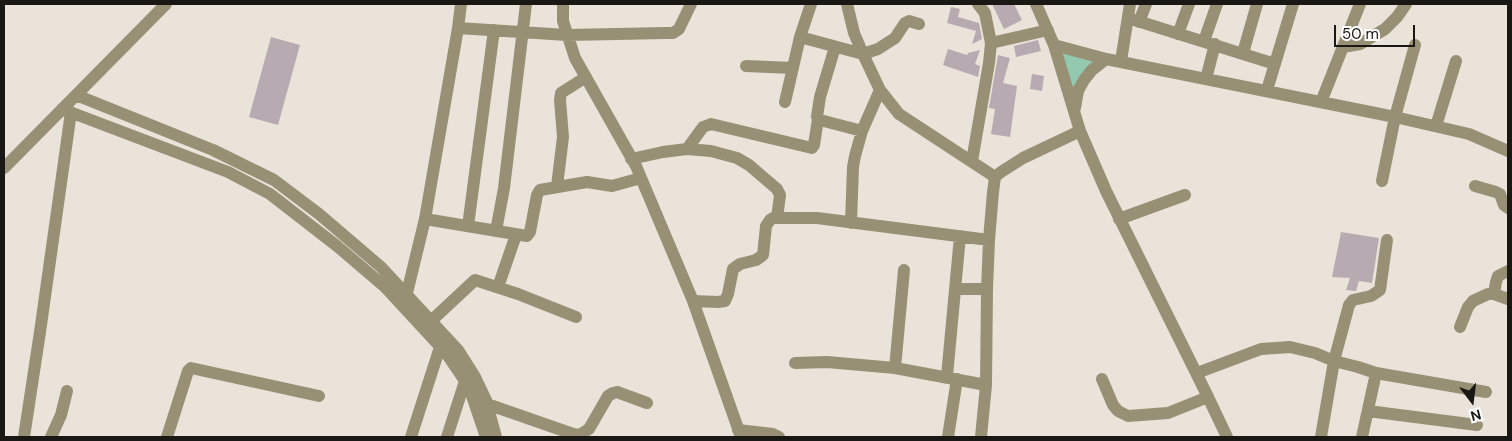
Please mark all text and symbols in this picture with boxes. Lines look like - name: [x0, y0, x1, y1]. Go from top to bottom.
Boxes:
- scale bar: [1337, 15, 1418, 47]
- text: 50 m: [1342, 24, 1379, 44]
- north arrow: [1447, 376, 1497, 426]
- text: N: [1469, 405, 1483, 426]

